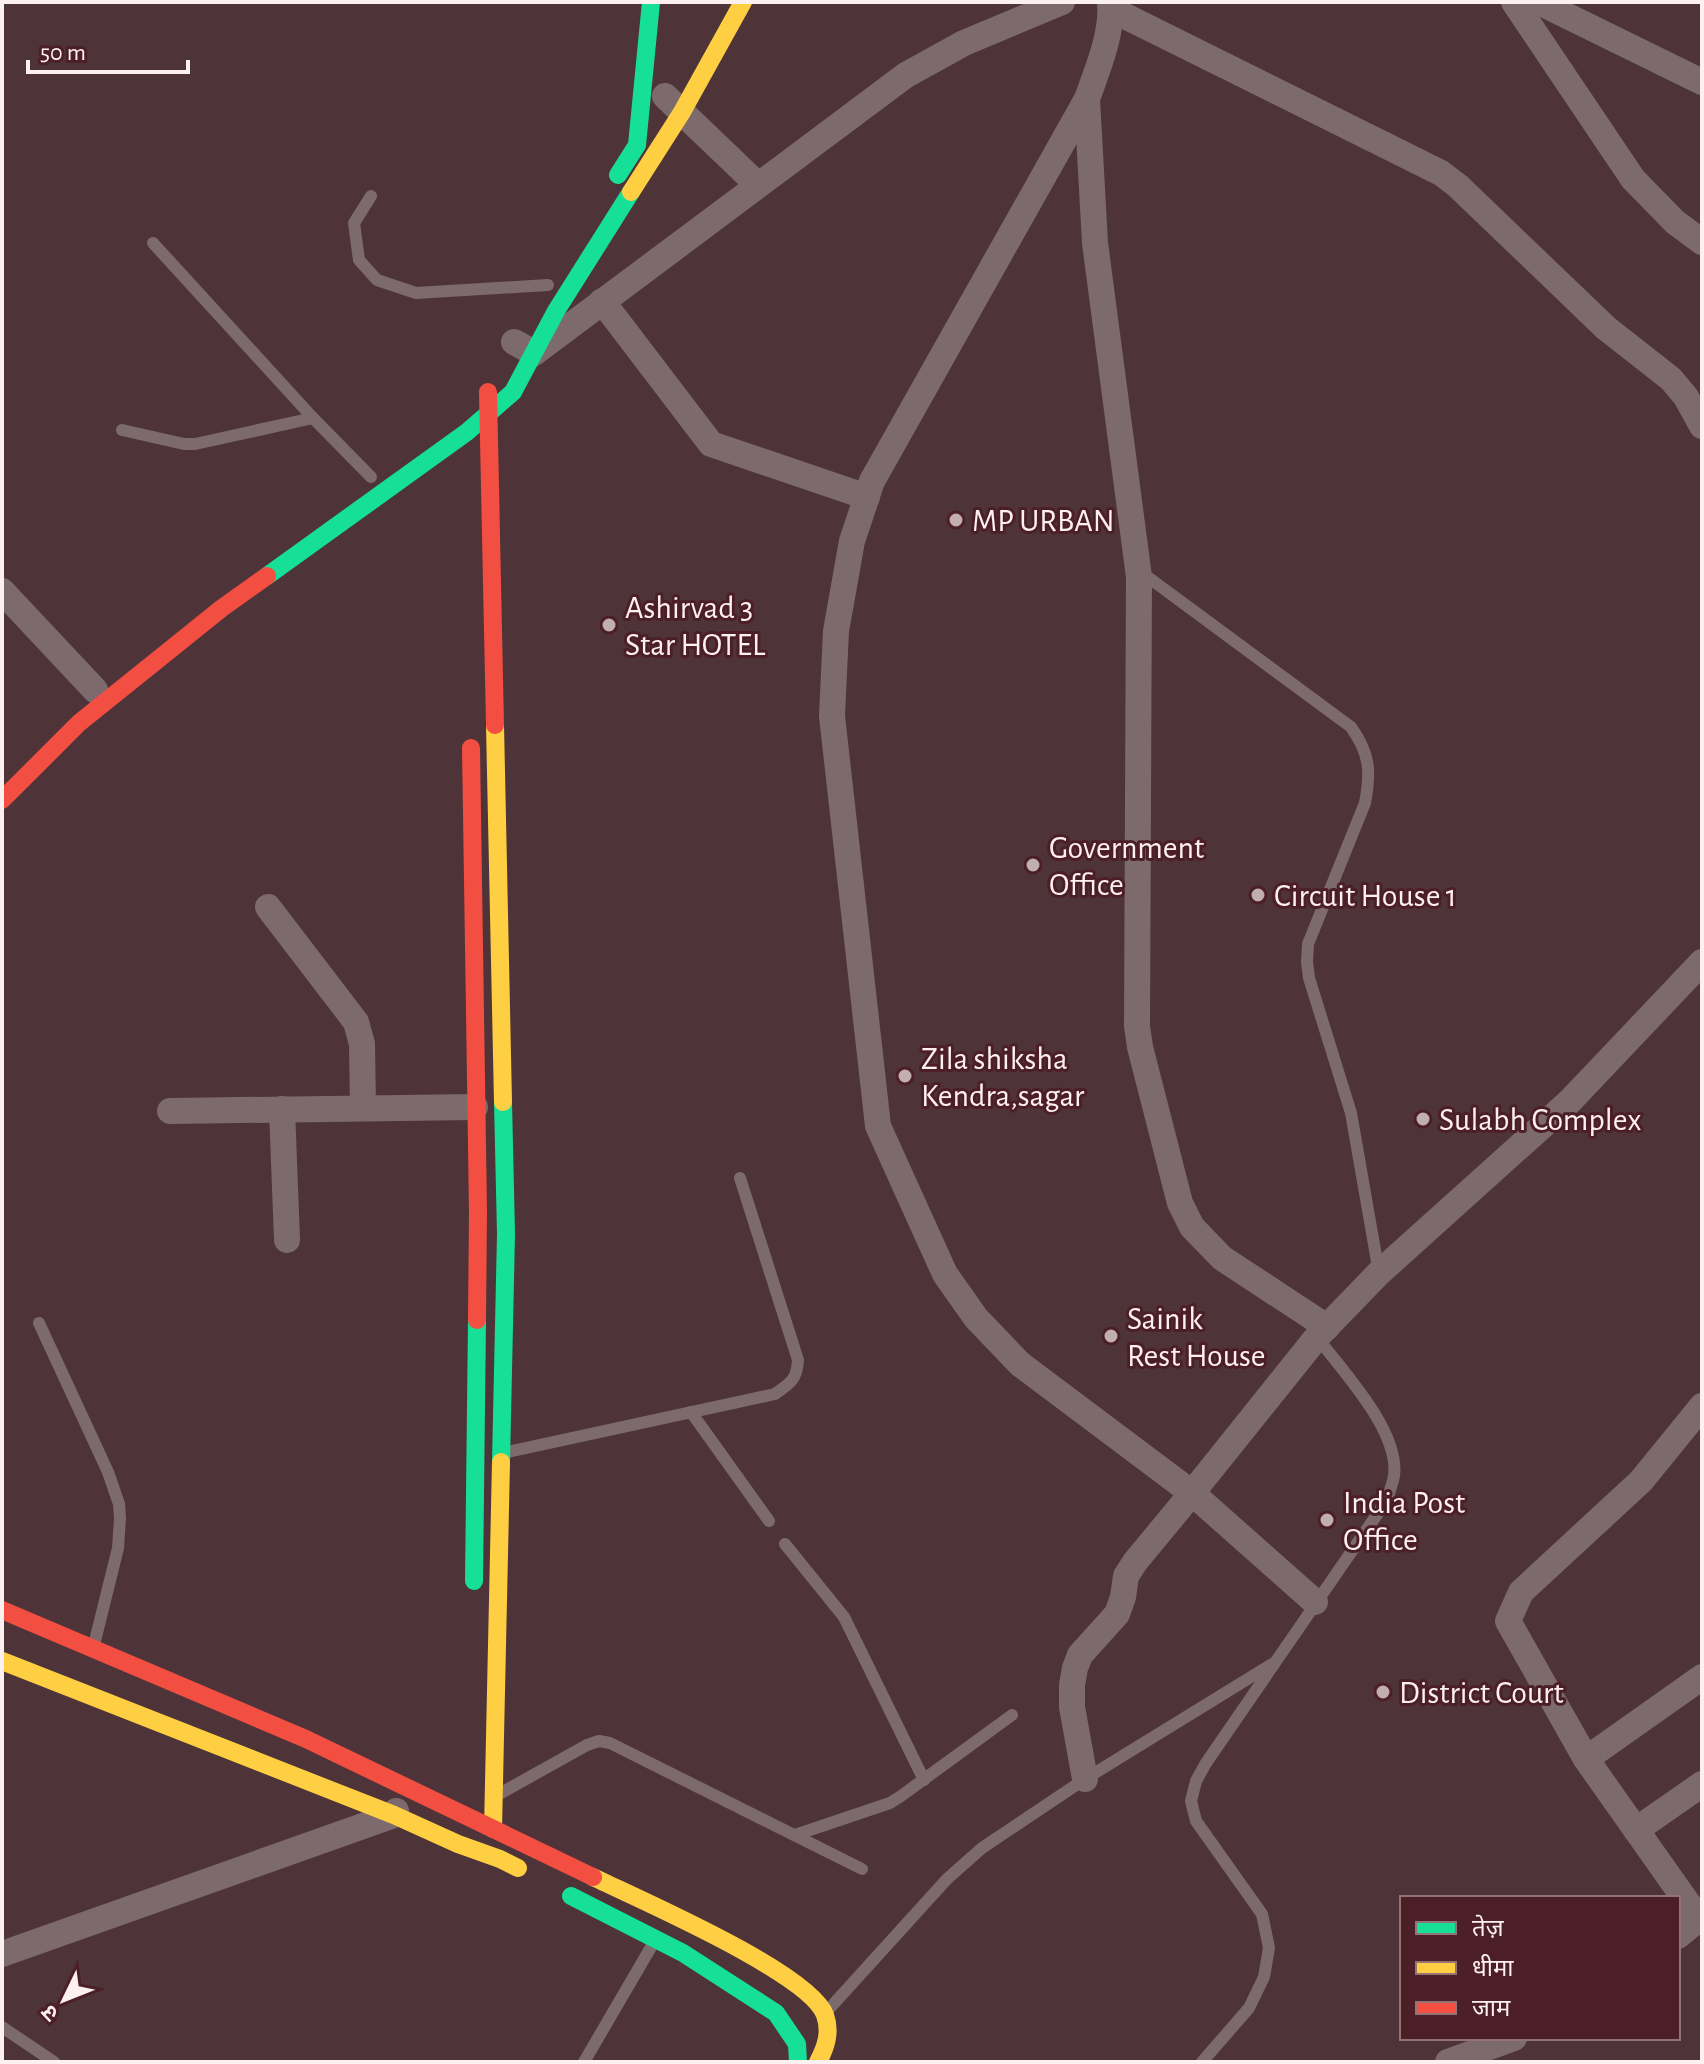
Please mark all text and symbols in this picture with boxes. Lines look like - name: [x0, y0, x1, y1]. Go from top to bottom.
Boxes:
- scale bar: [28, 24, 188, 74]
- text: 50 m: [40, 41, 86, 65]
- place label: MP URBAN: [972, 505, 1115, 537]
- marker: MP URBAN: [947, 511, 965, 529]
- place label: Ashirvad 3 Star HOTEL: [625, 592, 766, 661]
- marker: Ashirvad 3 Star HOTEL: [600, 616, 618, 634]
- place label: Government Office: [1049, 832, 1204, 901]
- marker: Government Office: [1024, 856, 1042, 874]
- place label: Circuit House 1: [1274, 880, 1457, 912]
- marker: Circuit House 1: [1249, 886, 1267, 904]
- place label: Zila shiksha Kendra,sagar: [921, 1043, 1085, 1112]
- marker: Zila shiksha Kendra,sagar: [896, 1067, 914, 1085]
- place label: Sulabh Complex: [1439, 1104, 1641, 1136]
- marker: Sulabh Complex: [1414, 1110, 1432, 1128]
- place label: Sainik Rest House: [1127, 1303, 1266, 1372]
- marker: Sainik Rest House: [1102, 1327, 1120, 1345]
- place label: India Post Office: [1343, 1487, 1465, 1556]
- marker: India Post Office: [1318, 1511, 1336, 1529]
- place label: District Court: [1399, 1677, 1564, 1709]
- marker: District Court: [1374, 1683, 1392, 1701]
- legend: [1400, 1896, 1680, 2040]
- text: तेज़: [1472, 1914, 1505, 1941]
- text: धीमा: [1472, 1954, 1514, 1981]
- north arrow: [24, 1960, 104, 2040]
- text: जाम: [1472, 1997, 1511, 2021]
- text: उ: [37, 2000, 63, 2025]

